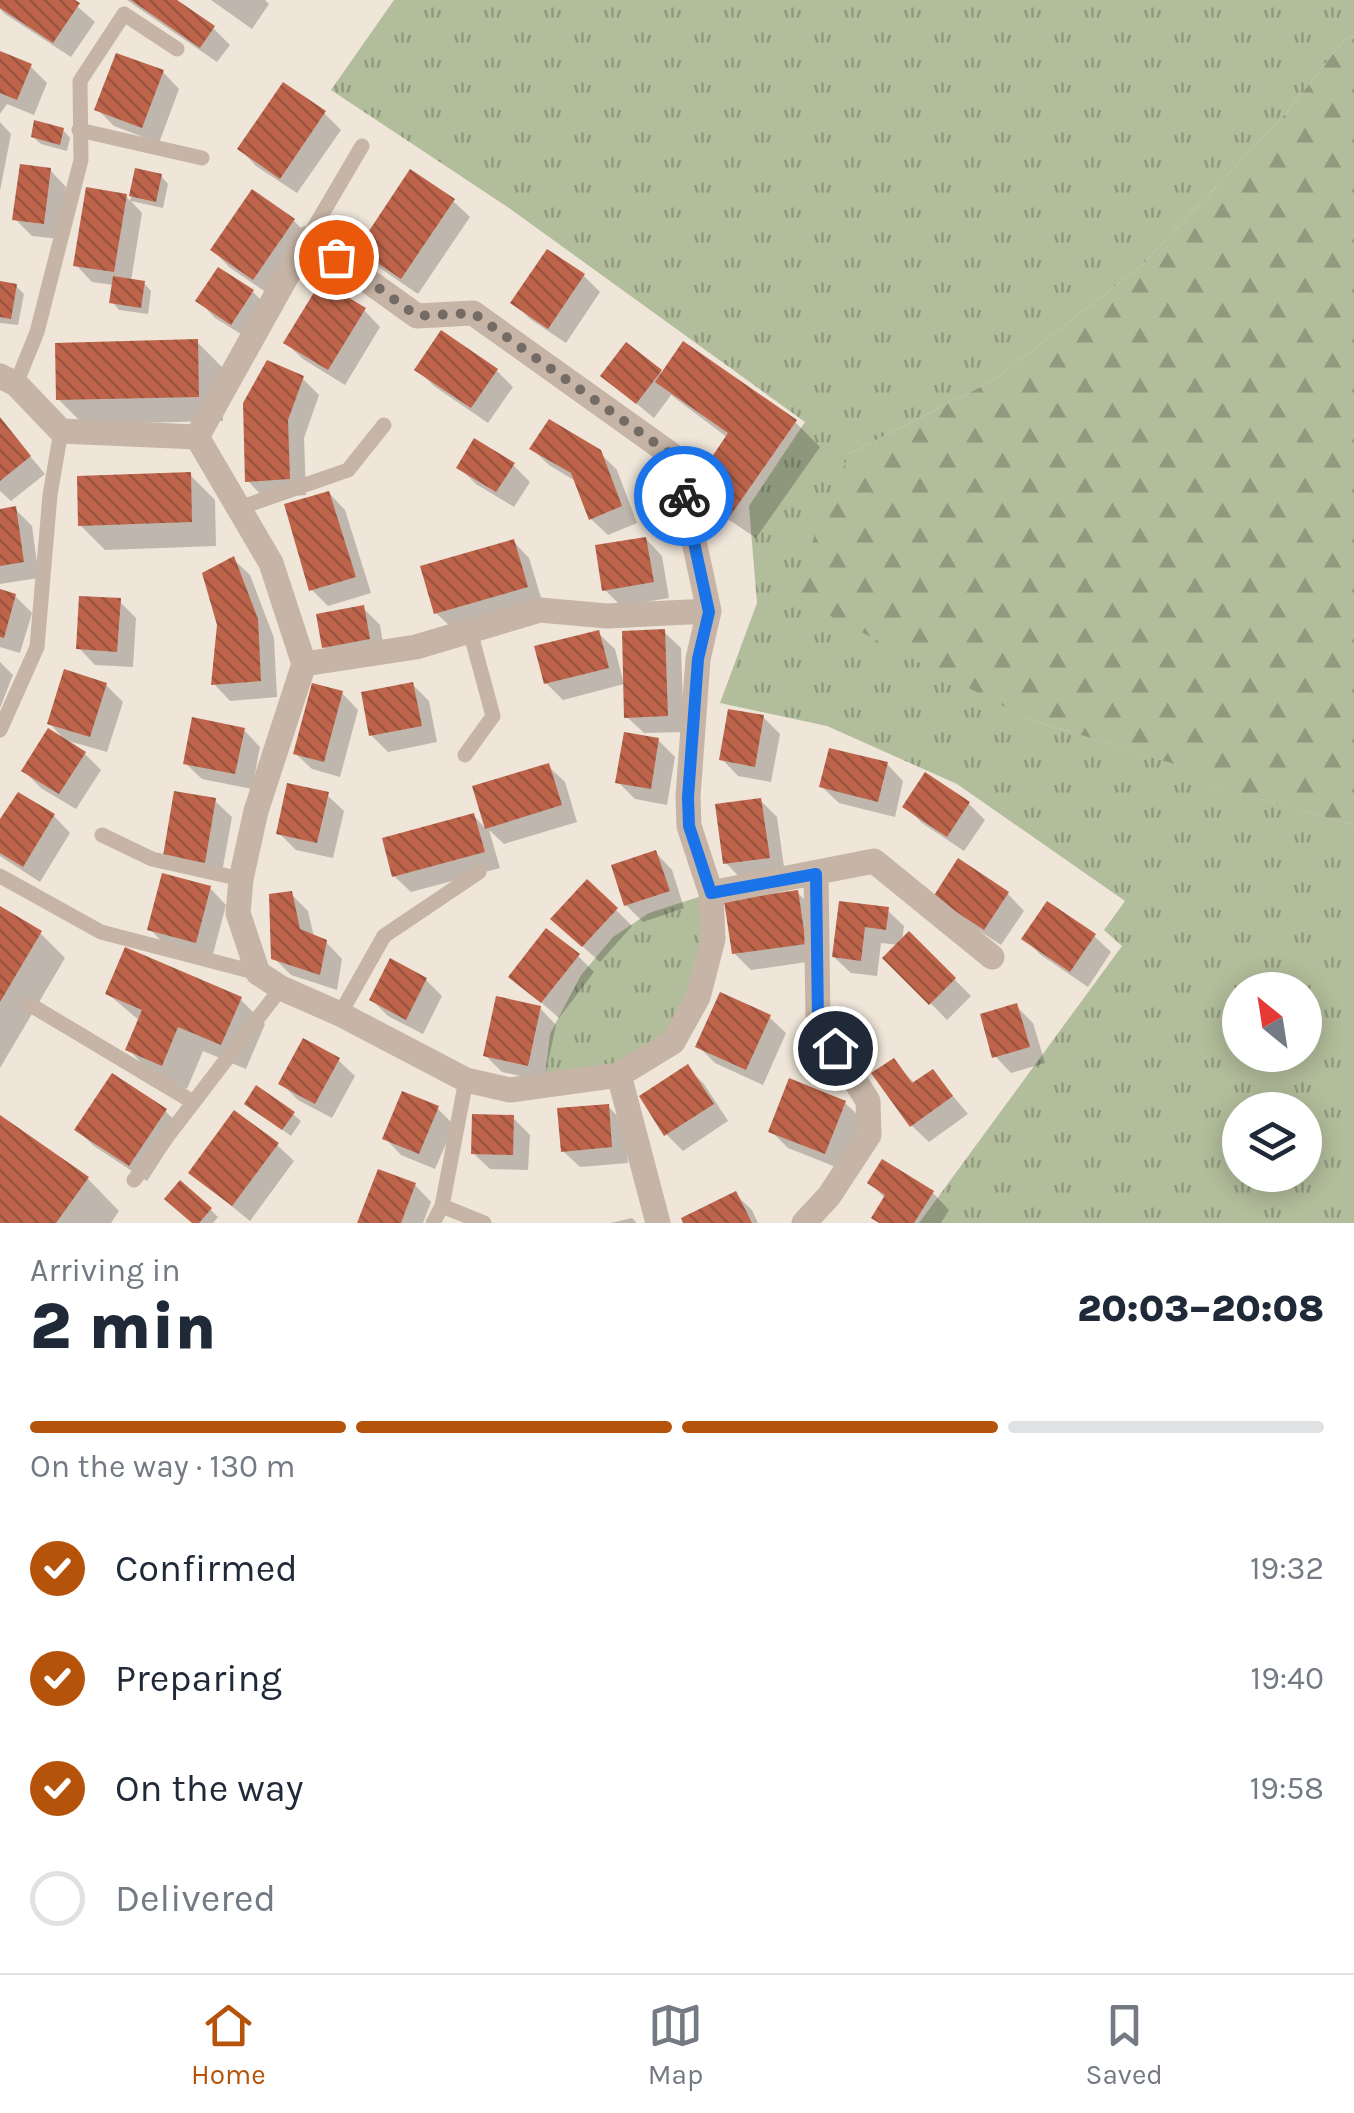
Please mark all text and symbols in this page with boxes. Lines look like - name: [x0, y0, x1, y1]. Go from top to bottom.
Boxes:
- pin: [294, 215, 379, 300]
- icon: bag: [309, 230, 364, 285]
- courier: [634, 446, 734, 546]
- icon: bike: [657, 469, 712, 524]
- north arrow: [1222, 972, 1322, 1072]
- map controls: [1222, 972, 1322, 1192]
- pin: [793, 1006, 878, 1091]
- icon: home: [808, 1021, 863, 1076]
- button: layers: [1222, 1092, 1322, 1192]
- text: Arriving in: [30, 1252, 181, 1289]
- text: 20:03–20:08: [1077, 1286, 1324, 1331]
- text: 2 min: [30, 1288, 216, 1364]
- text: On the way · 130 m: [30, 1448, 296, 1485]
- icon: check: [30, 1541, 85, 1596]
- text: Confirmed: [115, 1546, 298, 1591]
- text: 19:32: [1250, 1550, 1324, 1587]
- icon: check: [30, 1651, 85, 1706]
- text: Preparing: [115, 1656, 282, 1701]
- text: 19:40: [1251, 1660, 1324, 1697]
- icon: check: [30, 1761, 85, 1816]
- text: On the way: [115, 1766, 303, 1811]
- text: 19:58: [1250, 1770, 1324, 1807]
- text: Delivered: [115, 1876, 276, 1921]
- tab: Home: [191, 1998, 266, 2091]
- tab: Map: [648, 1998, 703, 2091]
- tab: Saved: [1086, 1998, 1163, 2091]

